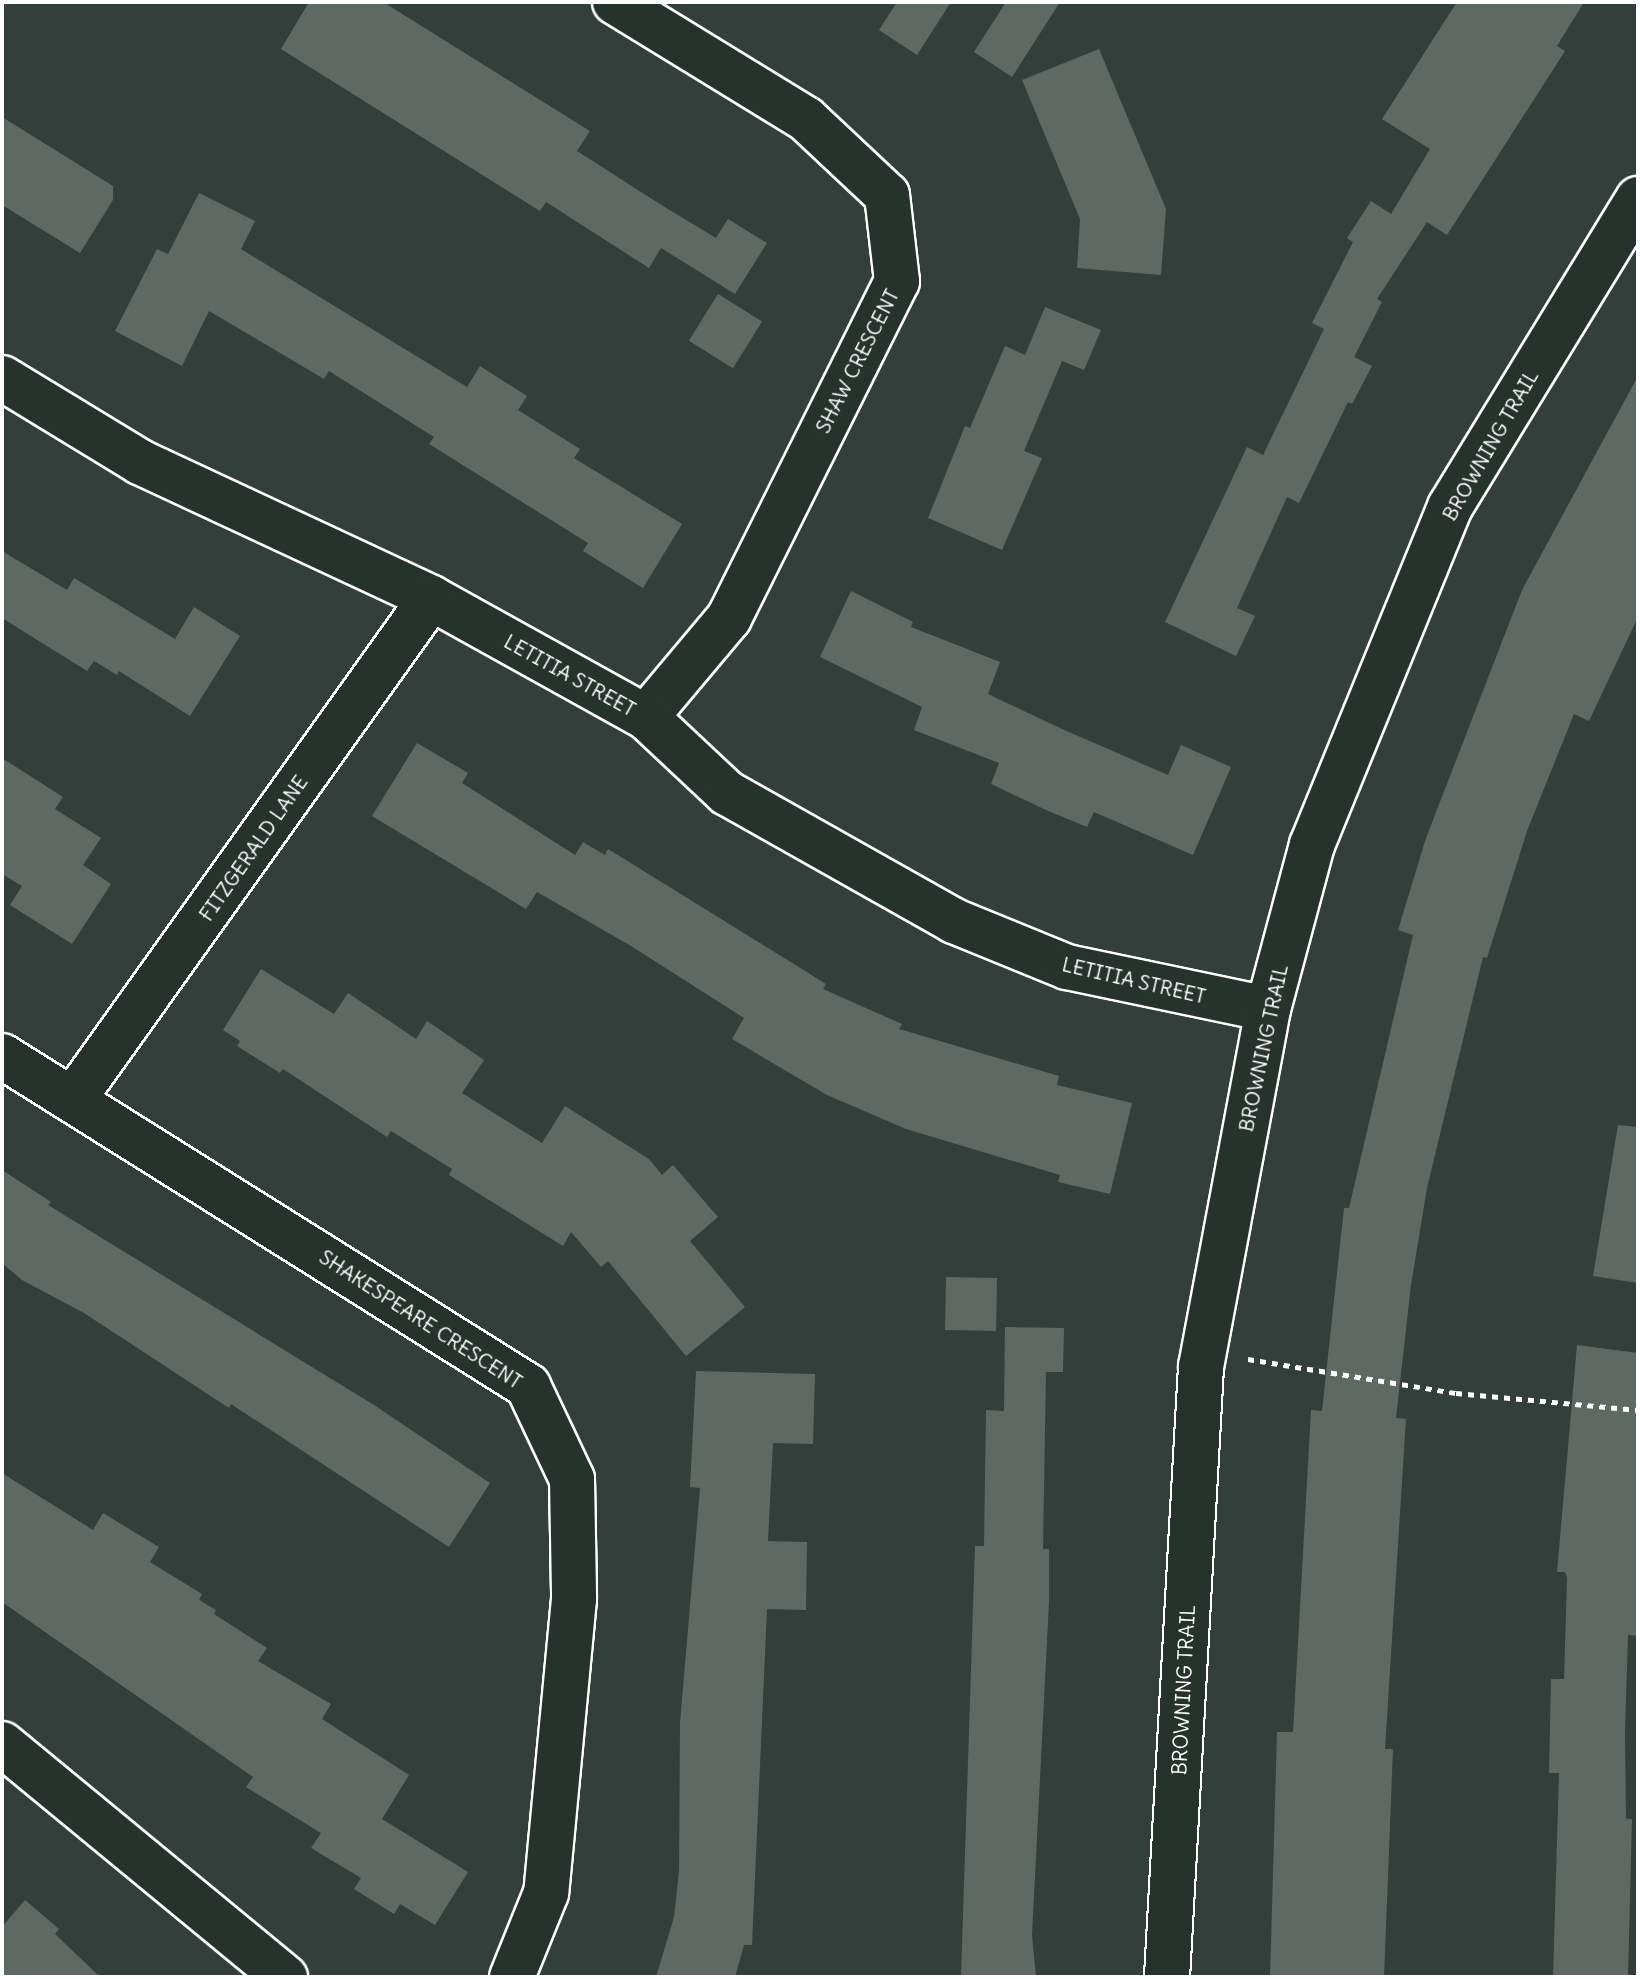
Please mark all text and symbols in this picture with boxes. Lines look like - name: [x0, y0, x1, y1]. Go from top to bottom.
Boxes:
- street label: SHAW CRESCENT: [810, 285, 904, 437]
- street label: BROWNING TRAIL: [1437, 365, 1543, 525]
- street label: LETITIA STREET: [500, 629, 640, 721]
- street label: FITZGERALD LANE: [194, 770, 312, 926]
- street label: LETITIA STREET: [1060, 952, 1208, 1008]
- street label: BROWNING TRAIL: [1234, 962, 1292, 1134]
- street label: SHAKESPEARE CRESCENT: [315, 1244, 527, 1394]
- street label: BROWNING TRAIL: [1167, 1604, 1199, 1776]

